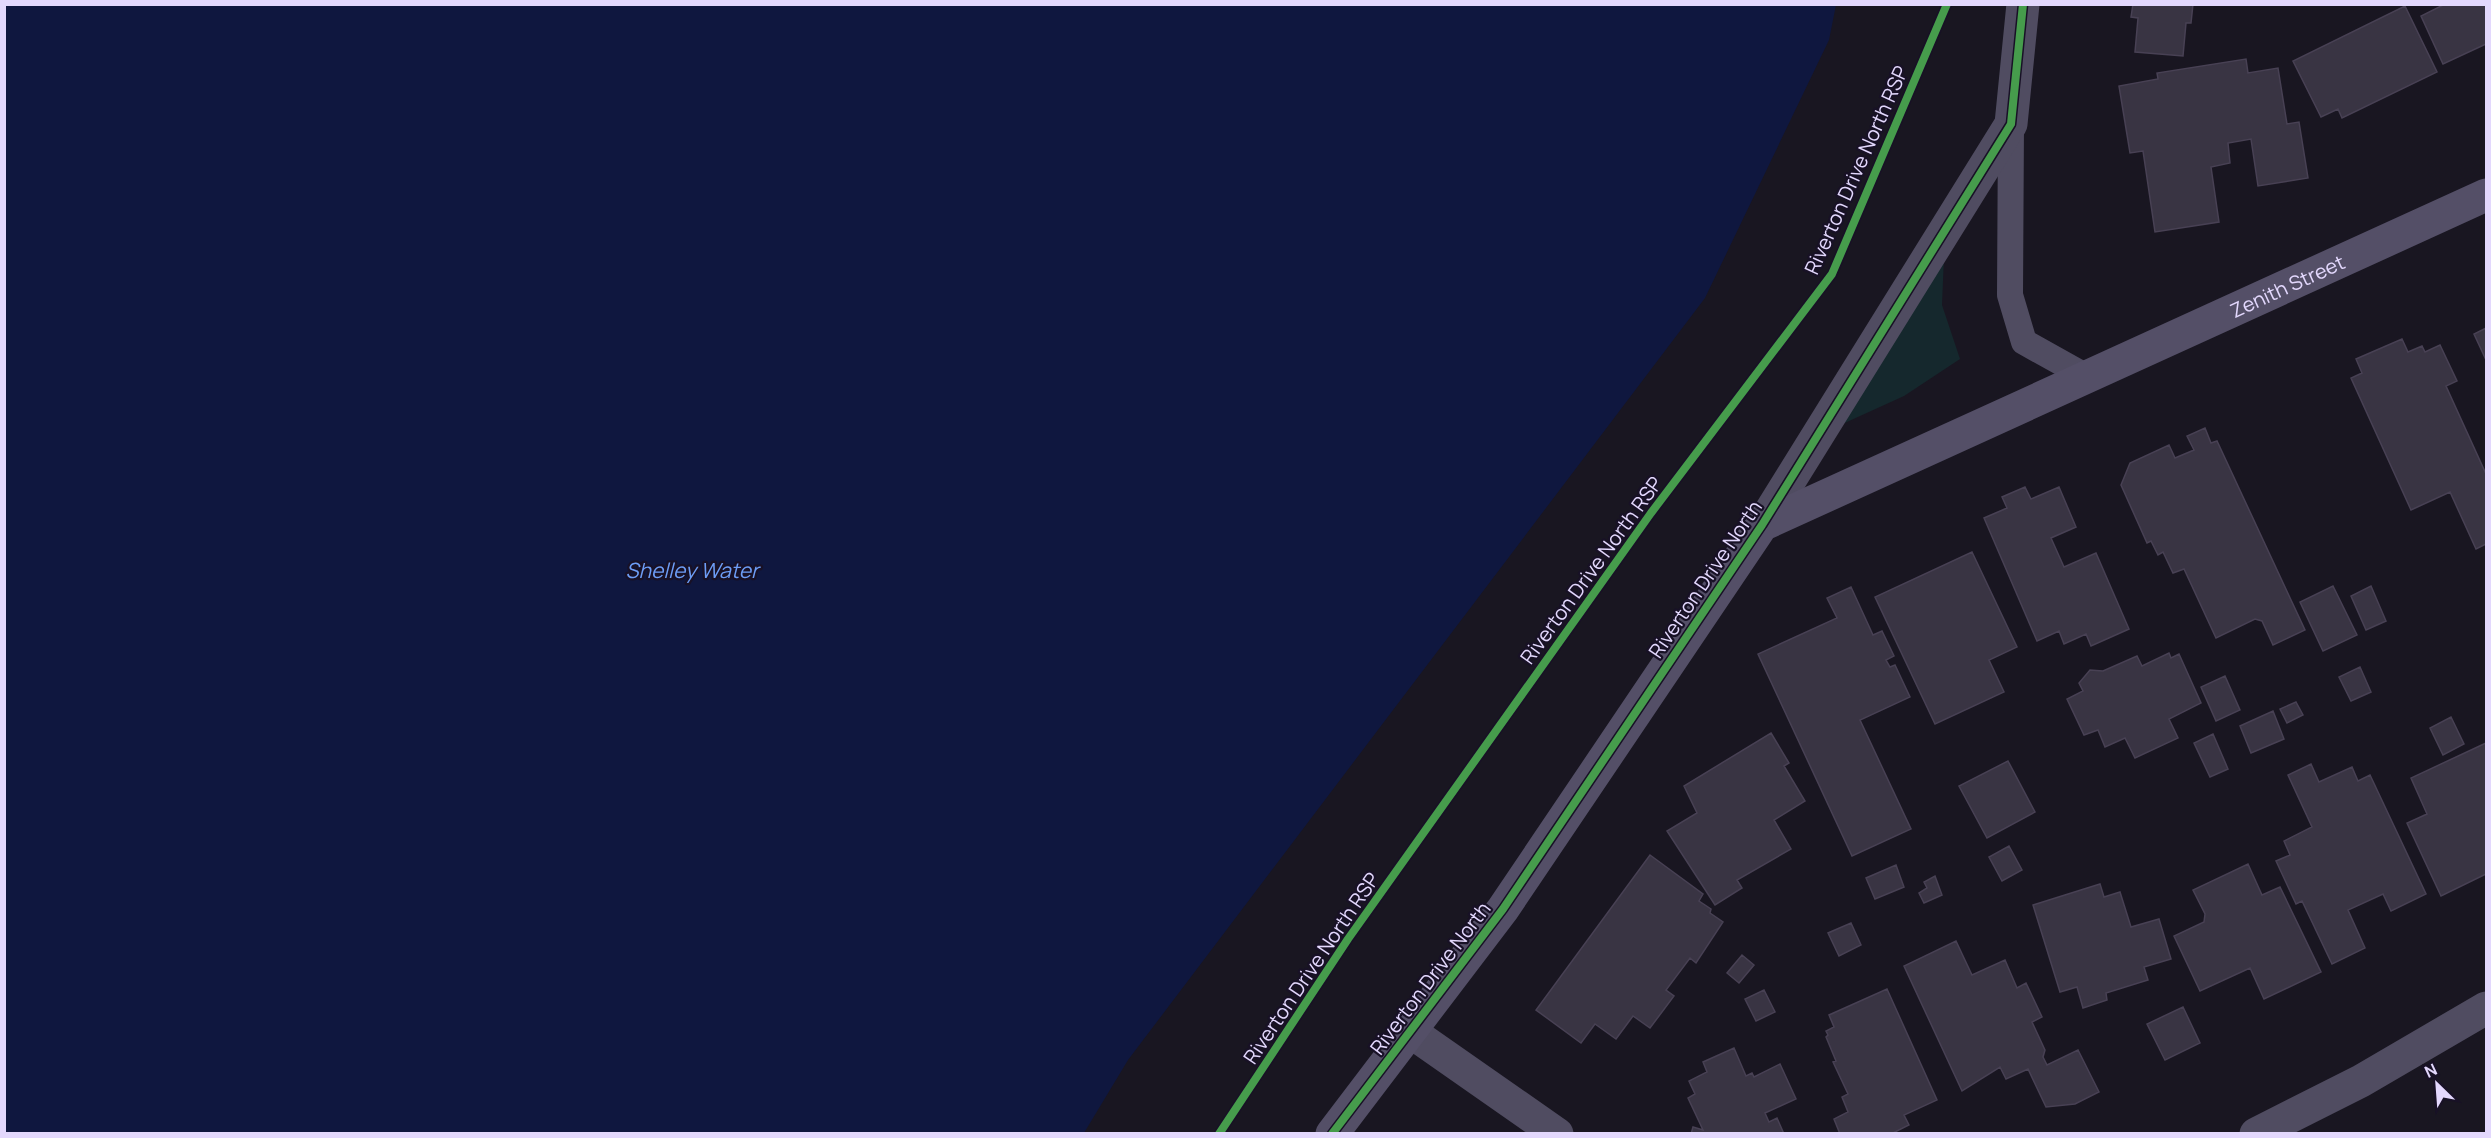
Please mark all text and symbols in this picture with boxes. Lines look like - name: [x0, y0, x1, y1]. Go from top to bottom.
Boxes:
- street label: Riverton Drive North RSP: [1798, 61, 1914, 279]
- street label: Zenith Street: [2226, 248, 2349, 323]
- street label: Riverton Drive North RSP: [1514, 471, 1668, 669]
- street label: Riverton Drive North: [1642, 495, 1768, 663]
- water label: Shelley Water: [625, 556, 761, 584]
- street label: Riverton Drive North RSP: [1237, 867, 1385, 1069]
- street label: Riverton Drive North: [1364, 896, 1496, 1060]
- north arrow: [2407, 1054, 2467, 1114]
- text: N: [2421, 1058, 2441, 1083]

